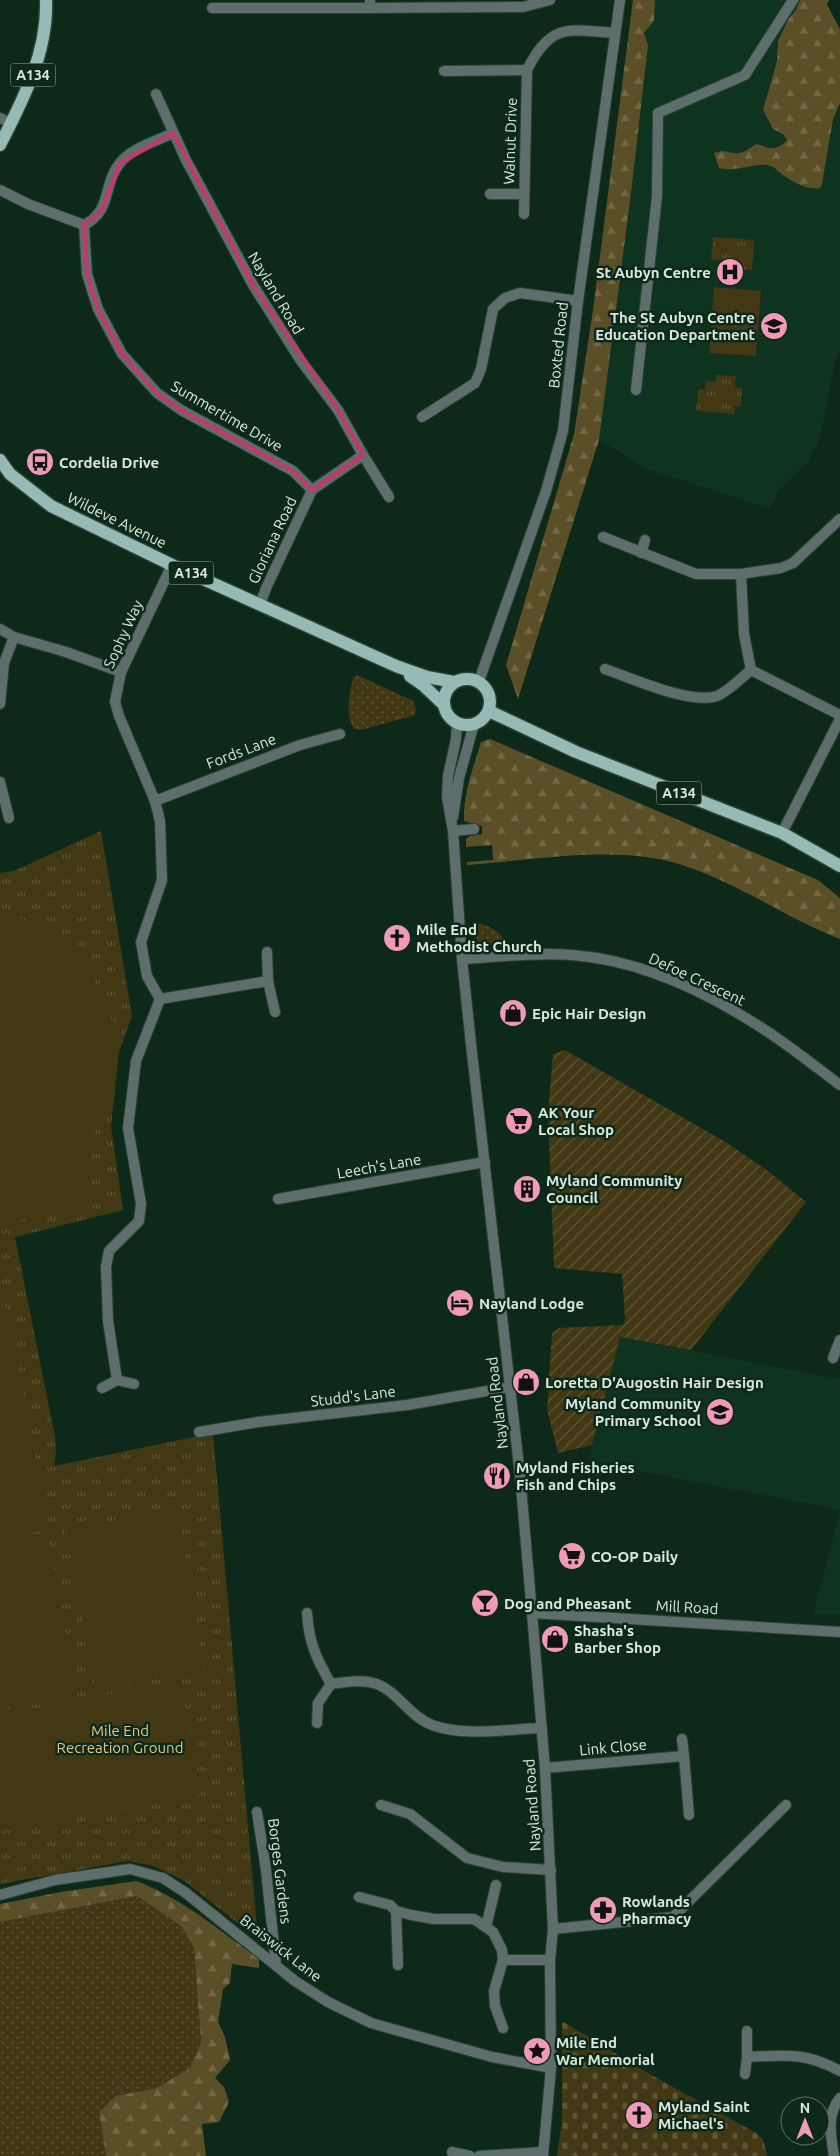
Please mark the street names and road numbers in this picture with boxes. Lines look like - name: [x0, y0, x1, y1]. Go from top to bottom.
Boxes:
- road number: A134: [10, 64, 56, 86]
- street label: Walnut Drive: [500, 97, 520, 185]
- street label: Nayland Road: [245, 249, 307, 337]
- street label: Boxted Road: [545, 301, 571, 389]
- street label: Summertime Drive: [168, 377, 286, 455]
- street label: Wildeve Avenue: [65, 489, 169, 551]
- street label: Gloriana Road: [244, 494, 300, 586]
- road number: A134: [168, 562, 214, 584]
- street label: Sophy Way: [100, 597, 146, 671]
- street label: Fords Lane: [204, 730, 278, 772]
- road number: A134: [656, 781, 702, 804]
- street label: Defoe Crescent: [646, 949, 748, 1009]
- street label: Leech's Lane: [336, 1150, 422, 1182]
- street label: Nayland Road: [483, 1356, 511, 1450]
- street label: Studd's Lane: [309, 1382, 397, 1410]
- street label: Mill Road: [655, 1597, 719, 1617]
- street label: Link Close: [579, 1736, 647, 1758]
- street label: Nayland Road: [520, 1758, 544, 1852]
- street label: Borges Gardens: [265, 1817, 295, 1925]
- street label: Braiswick Lane: [237, 1911, 325, 1985]

